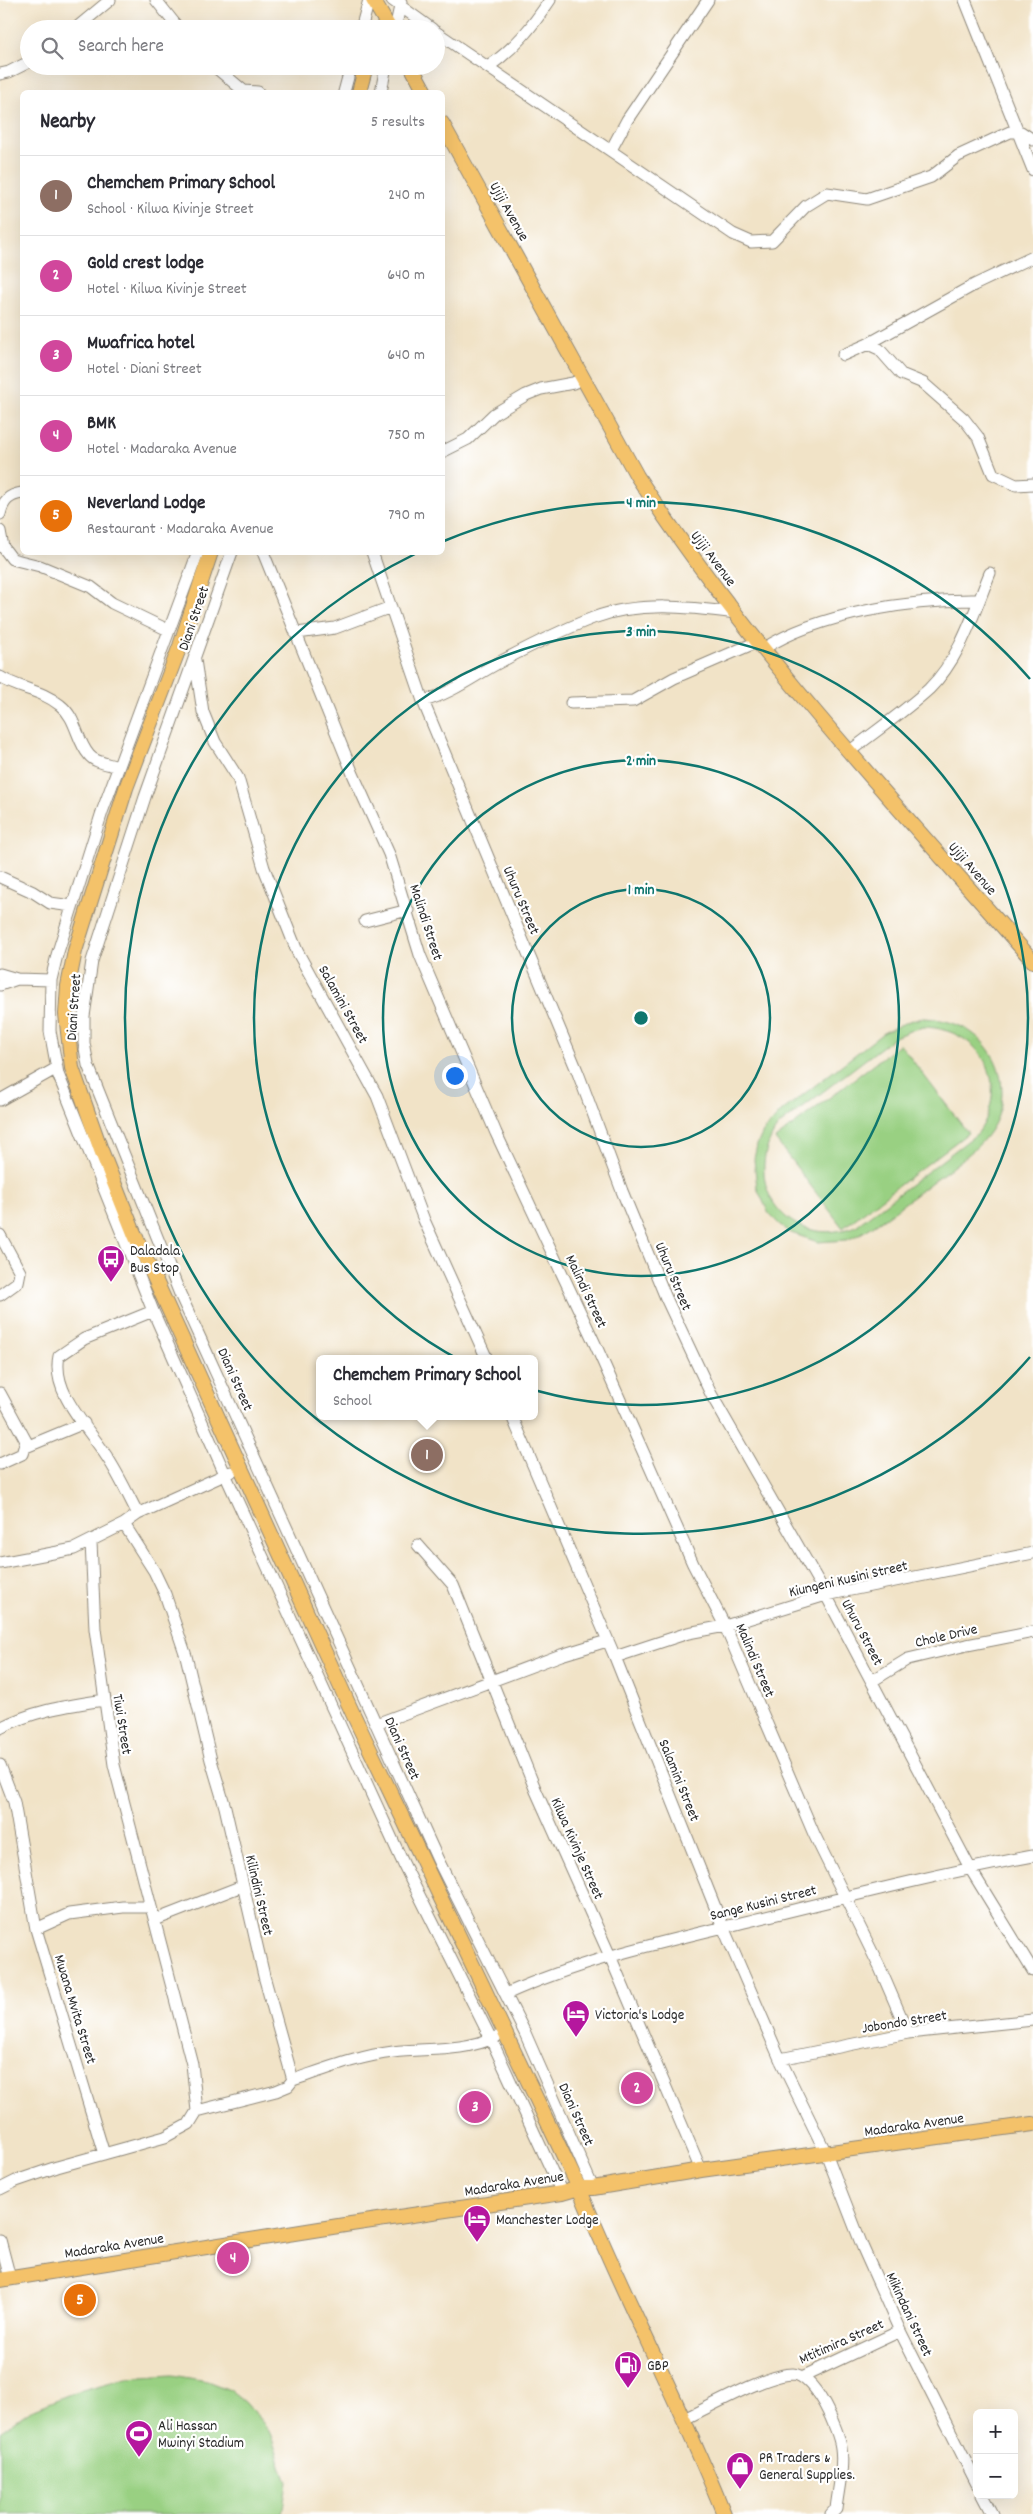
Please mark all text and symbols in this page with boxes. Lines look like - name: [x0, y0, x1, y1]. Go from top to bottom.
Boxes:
- search box: [20, 20, 445, 75]
- icon: search: [38, 34, 66, 62]
- text: Search here: [78, 34, 164, 61]
- text: Nearby: [40, 108, 95, 138]
- text: 5 results: [371, 111, 425, 134]
- text: Chemchem Primary School: [87, 171, 275, 198]
- street label: Ujiji Avenue: [483, 178, 534, 246]
- text: 1: [54, 184, 58, 207]
- text: 240 m: [388, 184, 425, 207]
- text: School · Kilwa Kivinje Street: [87, 198, 254, 221]
- text: Gold crest lodge: [87, 251, 204, 278]
- text: 2: [53, 264, 60, 287]
- text: 640 m: [387, 264, 425, 287]
- text: Hotel · Kilwa Kivinje Street: [87, 278, 247, 301]
- text: Mwafrica hotel: [87, 331, 194, 358]
- text: 3: [52, 344, 60, 367]
- text: 640 m: [387, 344, 425, 367]
- text: Hotel · Diani Street: [87, 358, 202, 381]
- text: BMK: [87, 411, 116, 438]
- text: 4: [53, 424, 59, 447]
- text: 750 m: [388, 424, 425, 447]
- text: Hotel · Madaraka Avenue: [87, 438, 237, 461]
- text: Neverland Lodge: [87, 491, 205, 518]
- text: 4 min: [626, 493, 656, 515]
- text: 5: [52, 504, 60, 527]
- text: 790 m: [388, 504, 425, 527]
- text: Restaurant · Madaraka Avenue: [87, 518, 273, 541]
- street label: Ujiji Avenue: [684, 527, 741, 592]
- street label: Diani Street: [174, 583, 216, 654]
- text: 3 min: [626, 622, 656, 644]
- text: 2 min: [626, 751, 656, 773]
- street label: Ujiji Avenue: [942, 838, 1001, 901]
- street label: Uhuru Street: [496, 863, 545, 939]
- text: 1 min: [628, 880, 654, 902]
- street label: Malindi Street: [402, 882, 448, 964]
- street label: Salamini Street: [312, 962, 373, 1049]
- street label: Diani Street: [62, 972, 88, 1041]
- centre of rings: [632, 1009, 650, 1027]
- your location: [442, 1063, 468, 1089]
- street label: Uhuru Street: [648, 1239, 697, 1315]
- place label: Daladala Bus Stop: [130, 1241, 181, 1280]
- bus stop icon: Daladala Bus Stop: [96, 1244, 126, 1283]
- street label: Malindi Street: [559, 1252, 612, 1333]
- street label: Diani Street: [210, 1345, 258, 1415]
- popup: [316, 1355, 538, 1420]
- text: Chemchem Primary School: [333, 1363, 521, 1390]
- text: School: [333, 1390, 372, 1413]
- pin: 1: [411, 1436, 443, 1474]
- street label: Kiungeni Kusini Street: [787, 1555, 911, 1604]
- street label: Uhuru Street: [835, 1596, 888, 1671]
- street label: Chole Drive: [913, 1619, 980, 1655]
- street label: Malindi Street: [729, 1620, 780, 1702]
- street label: Tiwi Street: [105, 1692, 137, 1757]
- street label: Diani Street: [377, 1714, 425, 1784]
- street label: Salamini Street: [652, 1736, 705, 1826]
- street label: Kilwa Kivinje Street: [544, 1794, 609, 1904]
- street label: Kilindini Street: [238, 1853, 278, 1938]
- street label: Sange Kusini Street: [708, 1880, 820, 1928]
- street label: Mwana Mvita Street: [47, 1952, 101, 2067]
- hotel icon: Victoria's Lodge: [561, 1999, 591, 2038]
- place label: Victoria's Lodge: [595, 2005, 685, 2027]
- street label: Jobondo Street: [860, 2005, 949, 2041]
- pin: 2: [621, 2069, 653, 2107]
- street label: Diani Street: [551, 2080, 599, 2150]
- pin: 3: [459, 2088, 491, 2126]
- street label: Madaraka Avenue: [863, 2108, 966, 2144]
- street label: Madaraka Avenue: [463, 2166, 566, 2204]
- hotel icon: Manchester Lodge: [462, 2204, 492, 2243]
- place label: Manchester Lodge: [496, 2210, 599, 2232]
- street label: Madaraka Avenue: [63, 2228, 166, 2266]
- pin: 4: [217, 2239, 249, 2277]
- street label: Mikindani Street: [879, 2269, 938, 2361]
- pin: 5: [64, 2281, 96, 2319]
- street label: Mtitimira Street: [796, 2314, 888, 2371]
- fuel station icon: GBP: [613, 2350, 643, 2389]
- place label: GBP: [647, 2356, 669, 2378]
- map controls: [973, 2409, 1018, 2499]
- button: +: [973, 2409, 1018, 2454]
- place label: Ali Hassan Mwinyi Stadium: [158, 2416, 244, 2455]
- sports icon: Ali Hassan Mwinyi Stadium: [124, 2419, 154, 2458]
- place label: PR Traders & General Supplies.: [759, 2448, 855, 2487]
- shop icon: PR Traders & General Supplies.: [725, 2451, 755, 2490]
- button: −: [973, 2454, 1018, 2499]

